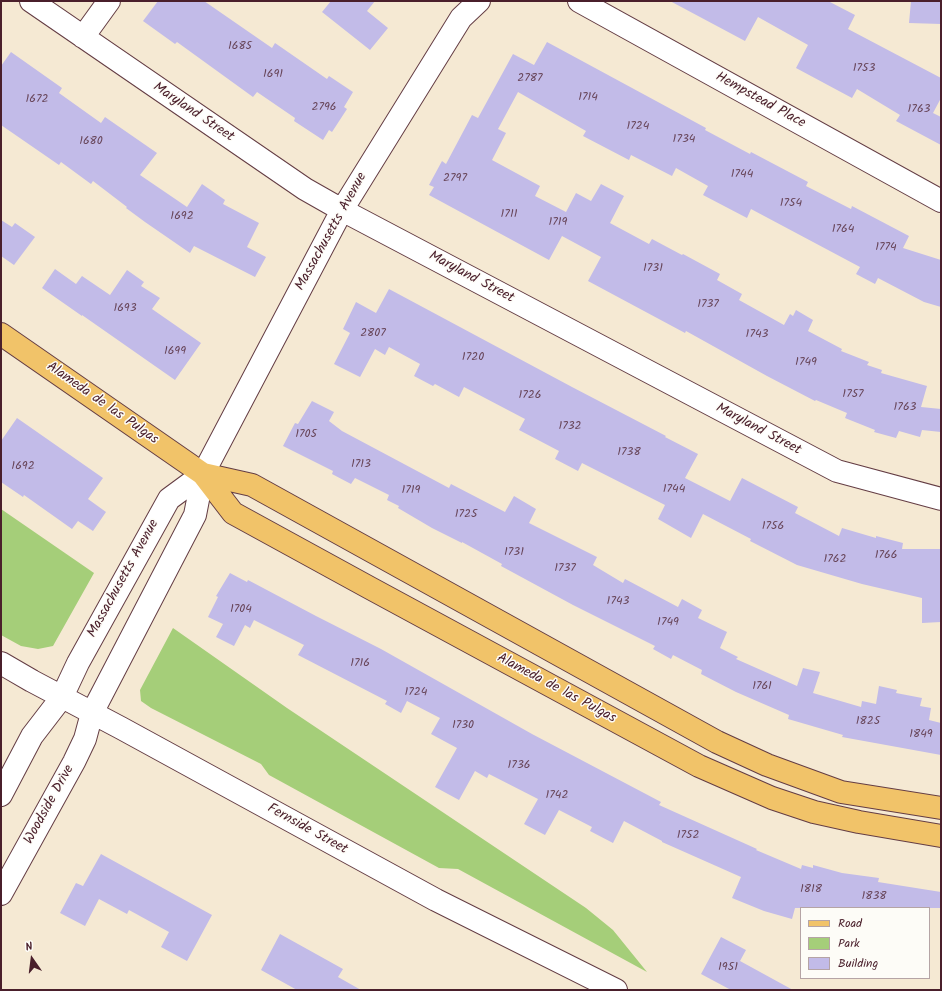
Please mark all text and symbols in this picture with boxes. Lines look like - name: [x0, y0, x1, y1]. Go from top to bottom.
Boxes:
- house number: 1685: [228, 40, 252, 54]
- house number: 1753: [853, 62, 875, 76]
- house number: 1691: [263, 68, 283, 82]
- street label: Hempstead Place: [712, 69, 808, 133]
- house number: 2787: [517, 72, 543, 86]
- street label: Maryland Street: [149, 80, 237, 146]
- house number: 1714: [578, 91, 598, 105]
- house number: 1672: [26, 93, 48, 107]
- house number: 2796: [311, 101, 337, 115]
- house number: 1763: [908, 103, 930, 117]
- house number: 1724: [627, 120, 649, 134]
- house number: 1734: [673, 133, 695, 147]
- house number: 1680: [79, 135, 103, 149]
- house number: 1744: [731, 168, 753, 182]
- street label: Massachusetts Avenue: [293, 170, 371, 294]
- house number: 2797: [443, 172, 467, 186]
- house number: 1754: [780, 197, 802, 211]
- house number: 1711: [501, 208, 517, 222]
- house number: 1692: [170, 210, 194, 224]
- house number: 1719: [549, 216, 567, 230]
- house number: 1764: [832, 223, 854, 237]
- house number: 1774: [875, 241, 897, 255]
- street label: Maryland Street: [425, 248, 517, 308]
- house number: 1731: [643, 262, 663, 276]
- house number: 1737: [697, 298, 719, 312]
- house number: 1693: [113, 302, 137, 316]
- house number: 2807: [360, 327, 386, 341]
- house number: 1743: [746, 328, 768, 342]
- house number: 1699: [164, 345, 186, 359]
- house number: 1720: [462, 351, 484, 365]
- house number: 1749: [795, 356, 817, 370]
- street label: Alameda de las Pulgas: [43, 359, 161, 449]
- house number: 1757: [842, 388, 864, 402]
- house number: 1726: [519, 389, 541, 403]
- street label: Maryland Street: [712, 400, 804, 460]
- house number: 1763: [894, 401, 916, 415]
- house number: 1732: [558, 420, 582, 434]
- house number: 1705: [295, 428, 317, 442]
- house number: 1738: [617, 446, 641, 460]
- house number: 1713: [351, 458, 371, 472]
- house number: 1692: [11, 460, 35, 474]
- house number: 1744: [663, 483, 685, 497]
- house number: 1719: [402, 484, 420, 498]
- house number: 1725: [455, 508, 477, 522]
- street label: Massachusetts Avenue: [85, 517, 163, 641]
- house number: 1756: [762, 520, 784, 534]
- house number: 1731: [504, 546, 524, 560]
- house number: 1766: [875, 549, 897, 563]
- house number: 1762: [824, 553, 846, 567]
- house number: 1737: [554, 562, 576, 576]
- house number: 1743: [607, 595, 629, 609]
- house number: 1704: [230, 603, 252, 617]
- house number: 1749: [657, 616, 679, 630]
- street label: Alameda de las Pulgas: [494, 650, 618, 728]
- house number: 1716: [350, 657, 370, 671]
- house number: 1761: [752, 680, 772, 694]
- house number: 1724: [405, 686, 427, 700]
- house number: 1825: [856, 715, 880, 729]
- house number: 1730: [452, 719, 474, 733]
- house number: 1849: [909, 728, 933, 742]
- house number: 1736: [508, 759, 530, 773]
- street label: Woodside Drive: [21, 762, 79, 848]
- house number: 1742: [546, 789, 568, 803]
- street label: Fernside Street: [264, 801, 350, 859]
- house number: 1752: [677, 829, 699, 843]
- house number: 1818: [800, 883, 822, 897]
- house number: 1838: [861, 890, 887, 904]
- legend: [800, 907, 930, 979]
- text: Road: [838, 914, 862, 933]
- text: Park: [838, 934, 860, 953]
- text: N: [24, 938, 35, 957]
- north arrow: [12, 939, 52, 979]
- text: Building: [838, 954, 878, 973]
- house number: 1951: [718, 961, 738, 975]

